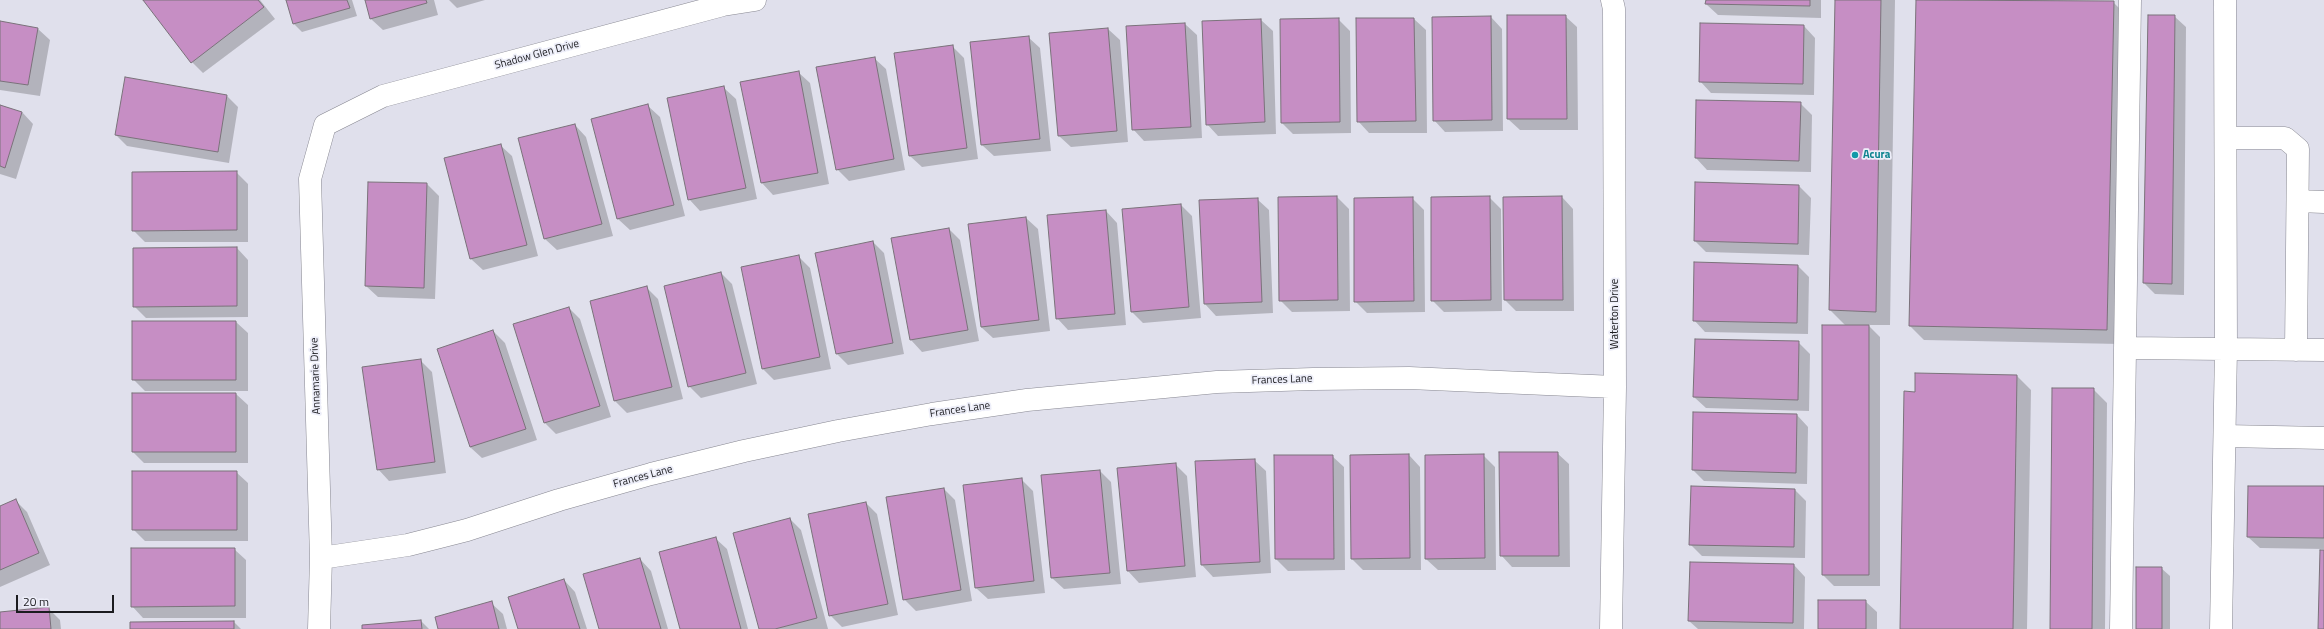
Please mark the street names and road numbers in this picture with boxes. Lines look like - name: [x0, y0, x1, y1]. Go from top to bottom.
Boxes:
- street label: Shadow Glen Drive: [493, 37, 581, 73]
- street label: Waterton Drive: [1608, 279, 1622, 349]
- street label: Annamarie Drive: [308, 337, 324, 415]
- street label: Frances Lane: [1251, 372, 1313, 388]
- street label: Frances Lane: [929, 399, 991, 421]
- street label: Frances Lane: [612, 463, 674, 491]

